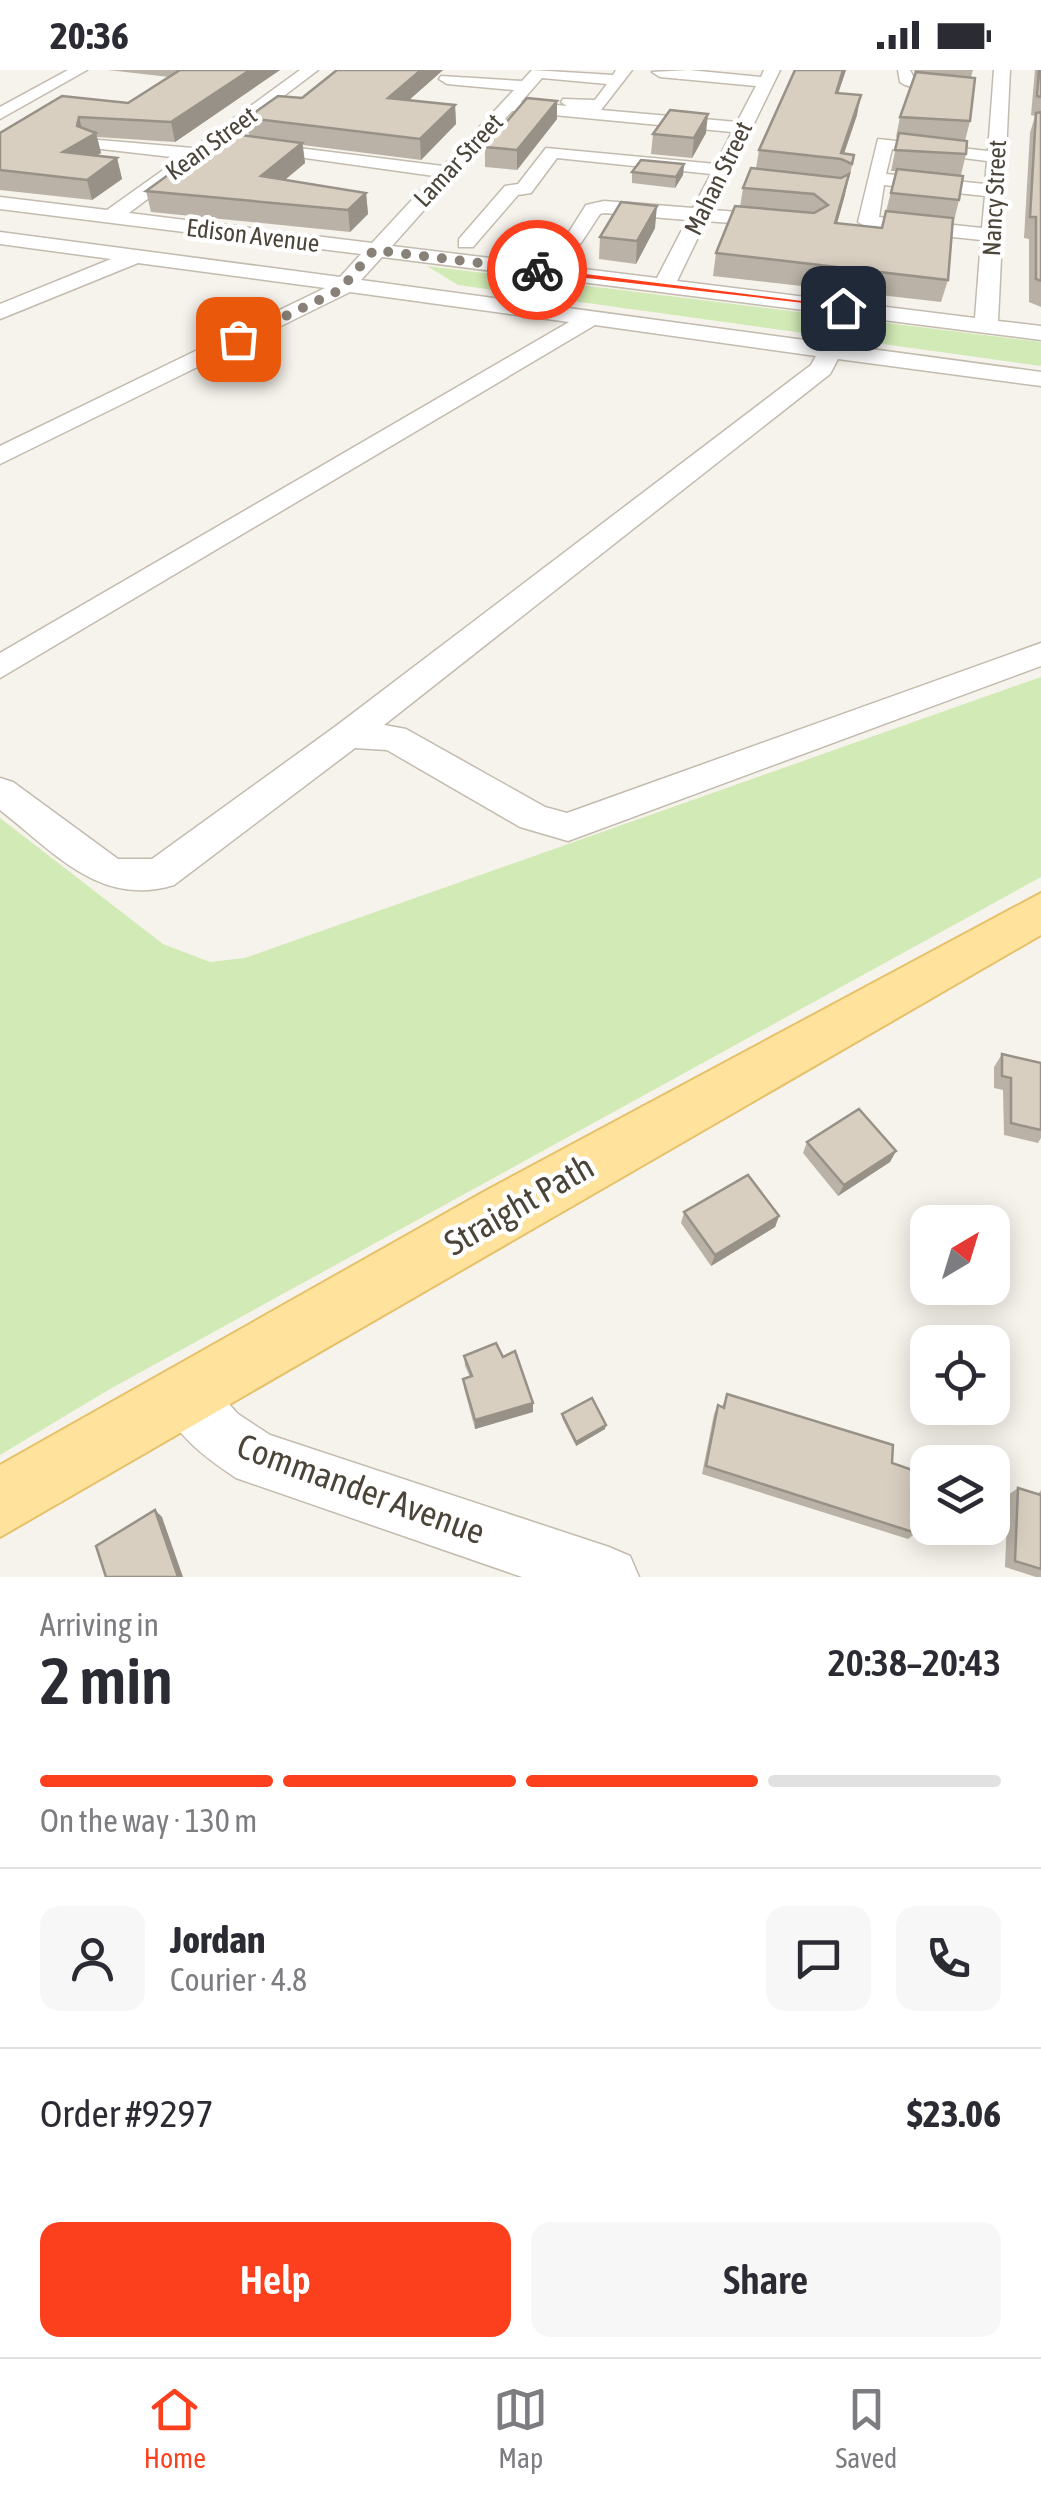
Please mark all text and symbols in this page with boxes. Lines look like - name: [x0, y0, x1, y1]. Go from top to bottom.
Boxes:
- text: 20:36: [50, 14, 129, 57]
- street label: Kean Street: [160, 101, 262, 185]
- street label: Lamar Street: [408, 108, 508, 212]
- street label: Mahan Street: [679, 117, 757, 239]
- street label: Nancy Street: [977, 139, 1011, 257]
- street label: Edison Avenue: [185, 213, 321, 257]
- courier: [487, 220, 587, 320]
- icon: bike: [510, 243, 565, 298]
- pin: [801, 266, 886, 351]
- icon: home: [816, 281, 871, 336]
- pin: [196, 297, 281, 382]
- icon: bag: [211, 312, 266, 367]
- street label: Straight Path: [437, 1145, 600, 1263]
- north arrow: [910, 1205, 1010, 1305]
- map controls: [910, 1205, 1010, 1545]
- button: locate: [910, 1325, 1010, 1425]
- street label: Commander Avenue: [232, 1425, 491, 1551]
- button: layers: [910, 1445, 1010, 1545]
- text: Arriving in: [40, 1606, 159, 1643]
- text: 20:38–20:43: [828, 1641, 1001, 1684]
- text: 2 min: [40, 1643, 173, 1718]
- text: On the way · 130 m: [40, 1802, 257, 1839]
- button: person: [40, 1906, 145, 2011]
- button: chat: [766, 1906, 871, 2011]
- button: phone: [896, 1906, 1001, 2011]
- text: Jordan: [170, 1918, 265, 1961]
- text: Courier · 4.8: [170, 1961, 307, 1998]
- text: Order #9297: [40, 2092, 213, 2135]
- text: $23.06: [907, 2092, 1001, 2135]
- button: Help: [40, 2222, 511, 2337]
- button: Share: [531, 2222, 1001, 2337]
- tab: Home: [144, 2382, 206, 2474]
- tab: Map: [493, 2382, 548, 2474]
- tab: Saved: [835, 2382, 897, 2474]

